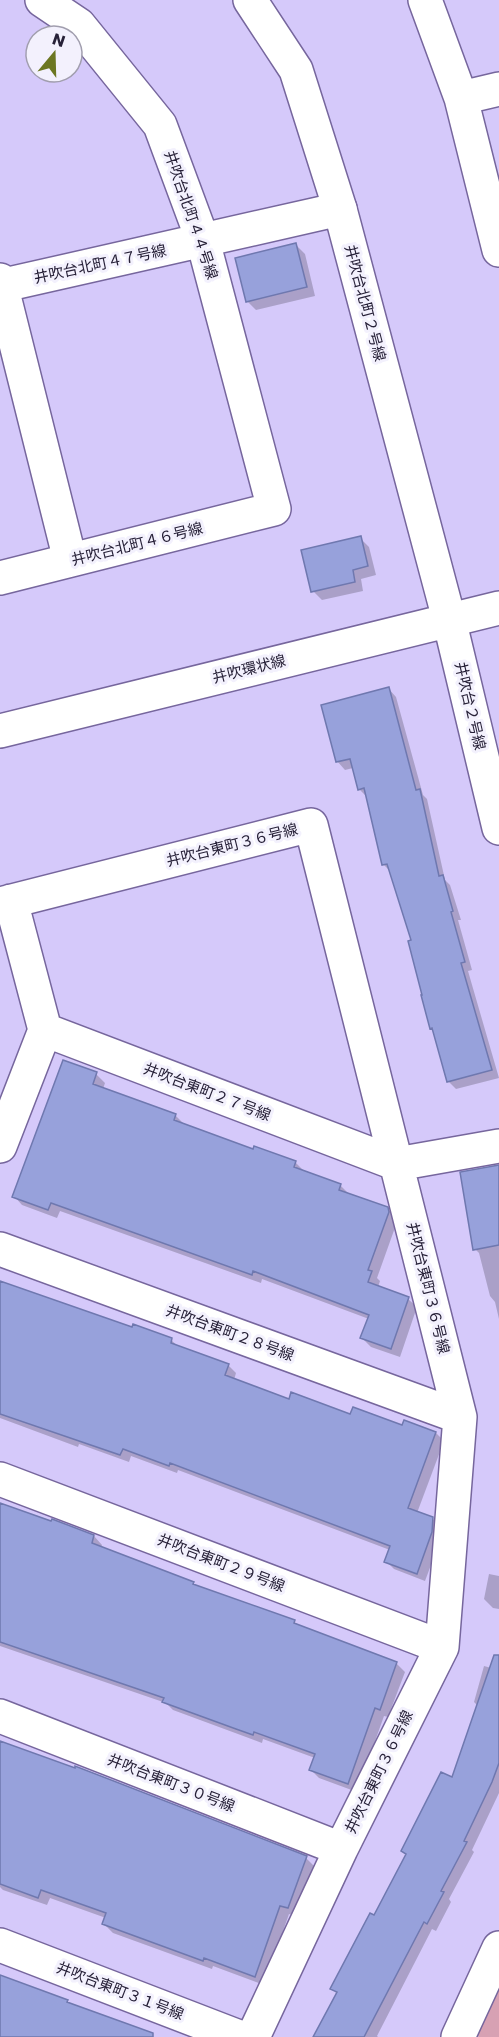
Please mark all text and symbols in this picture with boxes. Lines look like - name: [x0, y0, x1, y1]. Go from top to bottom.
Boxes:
- north arrow: [24, 24, 84, 84]
- text: N: [49, 27, 68, 53]
- street label: 井吹台北町４４号線: [160, 148, 223, 282]
- street label: 井吹台北町４７号線: [32, 239, 168, 288]
- street label: 井吹台北町２号線: [340, 242, 391, 364]
- street label: 井吹台北町４６号線: [69, 517, 205, 570]
- street label: 井吹環状線: [210, 649, 288, 688]
- street label: 井吹台２号線: [450, 660, 491, 752]
- street label: 井吹台東町３６号線: [164, 818, 300, 871]
- street label: 井吹台東町２７号線: [140, 1058, 274, 1126]
- street label: 井吹台東町３６号線: [402, 1220, 455, 1356]
- street label: 井吹台東町２８号線: [163, 1300, 297, 1365]
- street label: 井吹台東町２９号線: [154, 1529, 288, 1597]
- street label: 井吹台東町３６号線: [340, 1707, 418, 1837]
- street label: 井吹台東町３０号線: [104, 1749, 238, 1817]
- street label: 井吹台東町３１号線: [53, 1957, 187, 2025]

